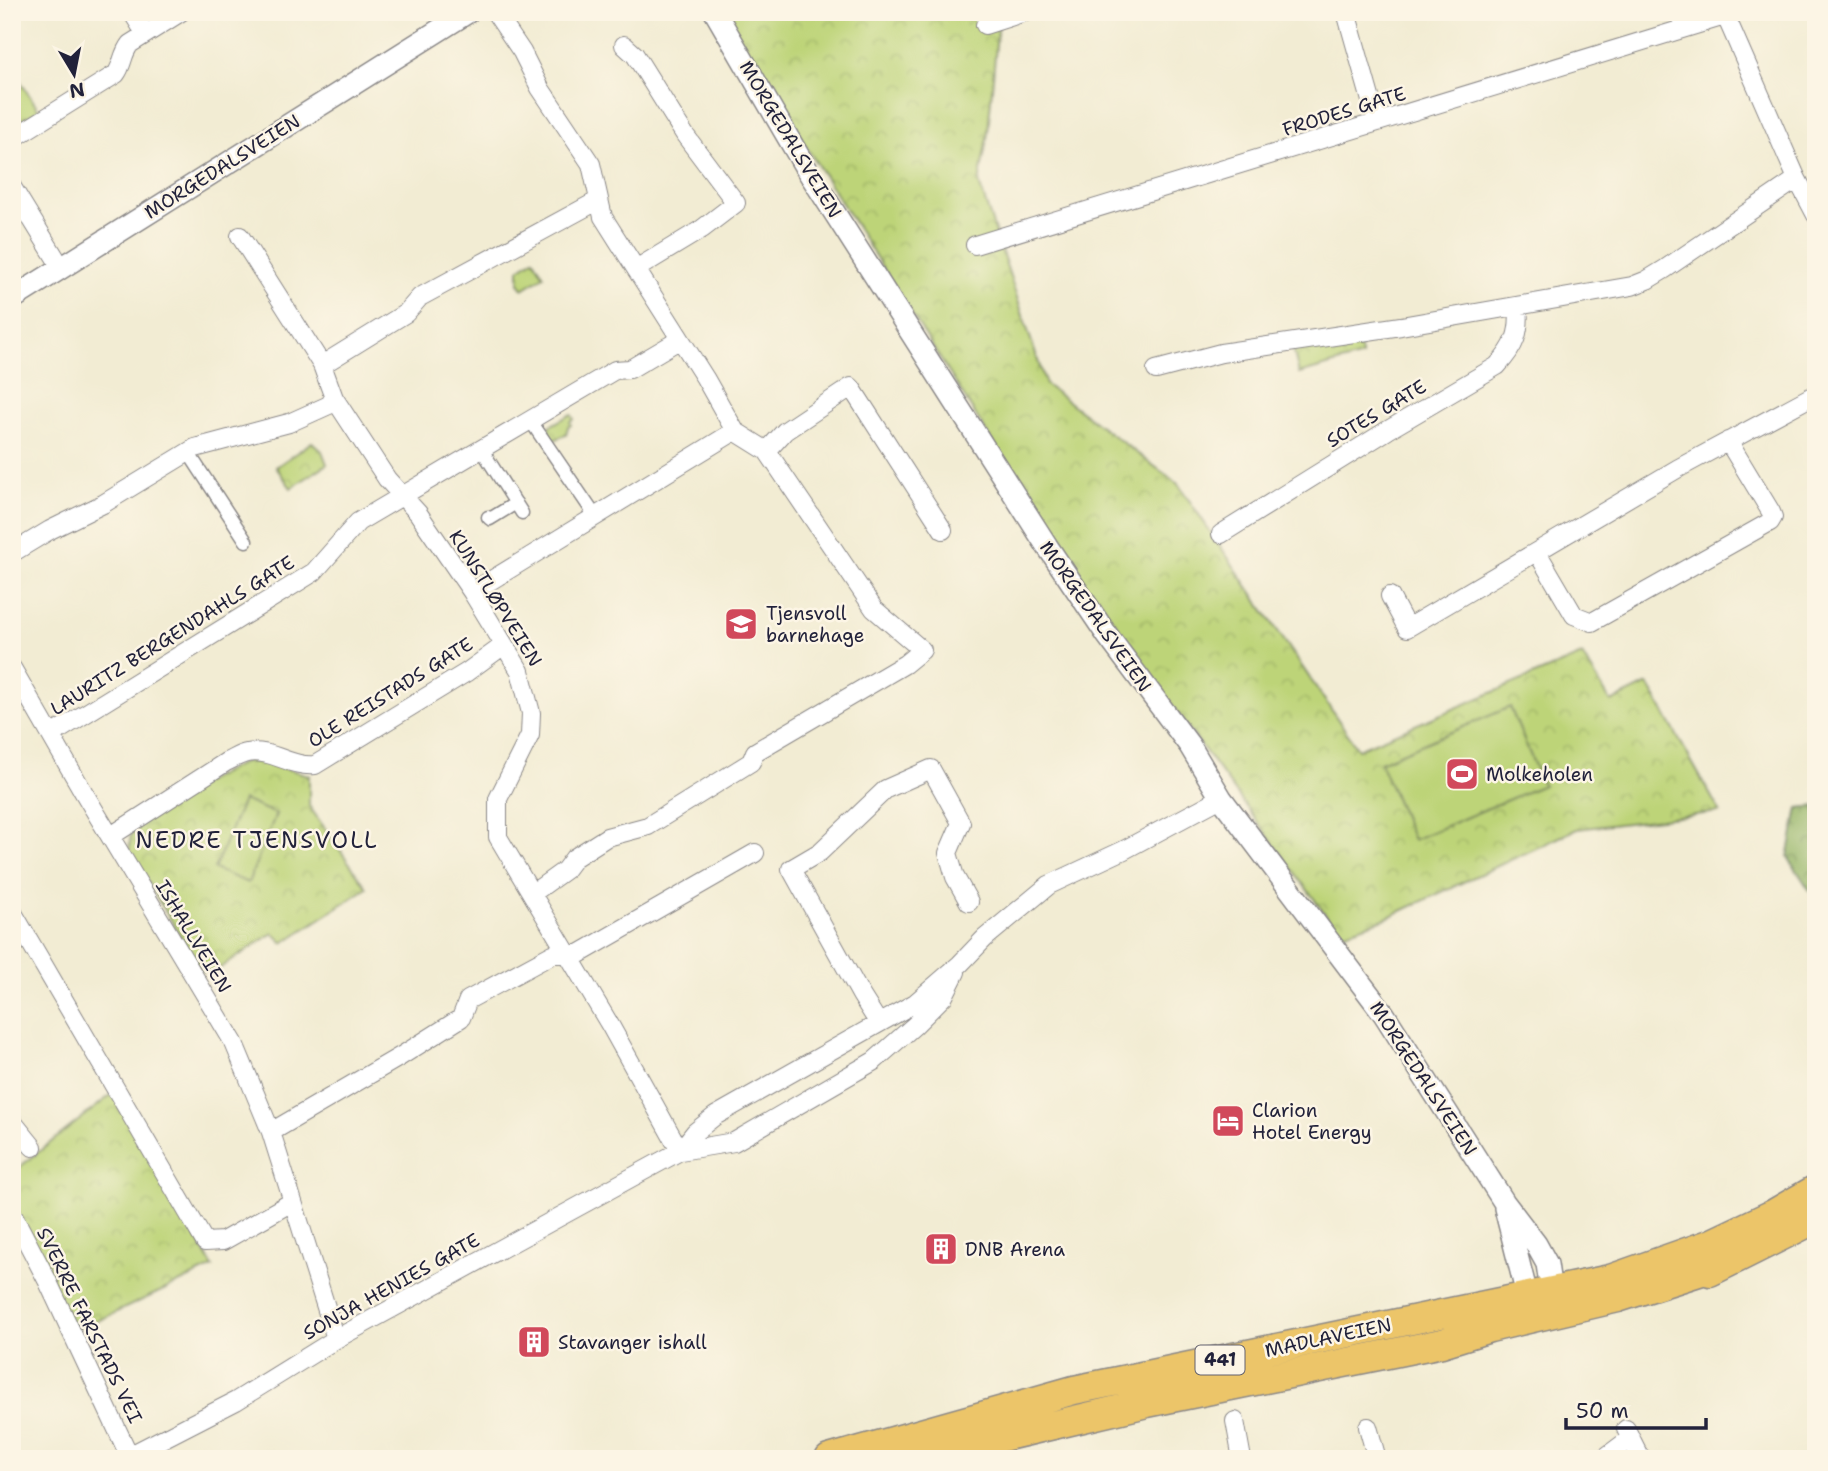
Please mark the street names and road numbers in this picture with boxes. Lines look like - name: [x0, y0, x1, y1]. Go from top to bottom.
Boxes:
- street label: MORGEDALSVEIEN: [734, 56, 847, 222]
- street label: FRODES GATE: [1279, 81, 1409, 142]
- street label: MORGEDALSVEIEN: [140, 108, 305, 224]
- street label: SOTES GATE: [1322, 374, 1431, 453]
- street label: KUNSTLØPVEIEN: [443, 525, 548, 671]
- street label: MORGEDALSVEIEN: [1034, 536, 1157, 697]
- street label: LAURITZ BERGENDAHLS GATE: [46, 550, 299, 721]
- street label: OLE REISTADS GATE: [303, 631, 478, 753]
- street label: ISHALLVEIEN: [150, 875, 237, 997]
- street label: MORGEDALSVEIEN: [1364, 996, 1483, 1160]
- street label: SVERRE FARSTADS VEI: [31, 1223, 148, 1427]
- street label: SONJA HENIES GATE: [298, 1227, 484, 1345]
- street label: MADLAVEIEN: [1263, 1312, 1394, 1363]
- road number: 441: [1196, 1345, 1244, 1374]

